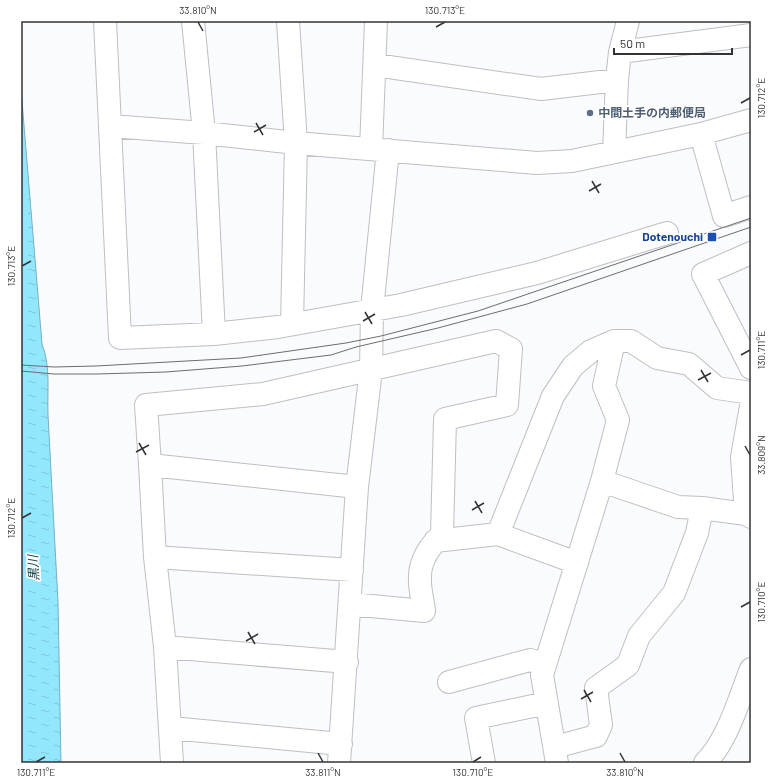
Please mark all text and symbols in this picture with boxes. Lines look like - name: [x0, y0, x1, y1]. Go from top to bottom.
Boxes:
- text: 33.810°N: [179, 4, 217, 16]
- text: 130.713°E: [425, 4, 465, 16]
- scale bar: [614, 30, 732, 56]
- text: 50 m: [620, 36, 645, 50]
- text: 130.712°E: [755, 78, 767, 118]
- place label: 中間土手の内郵便局: [598, 105, 706, 119]
- marker: 中間土手の内郵便局: [585, 108, 595, 118]
- place label: Dotenouchi: [642, 229, 703, 243]
- marker: Dotenouchi: [706, 231, 718, 243]
- text: 130.713°E: [5, 246, 17, 286]
- text: 130.711°E: [755, 331, 767, 369]
- text: 33.809°N: [755, 435, 767, 475]
- text: 130.712°E: [5, 498, 17, 538]
- water label: 黒川: [24, 553, 42, 581]
- text: 130.710°E: [755, 582, 767, 622]
- text: 130.711°E: [17, 766, 55, 778]
- text: 33.811°N: [305, 766, 341, 778]
- text: 130.710°E: [453, 766, 493, 778]
- text: 33.810°N: [606, 766, 644, 778]

